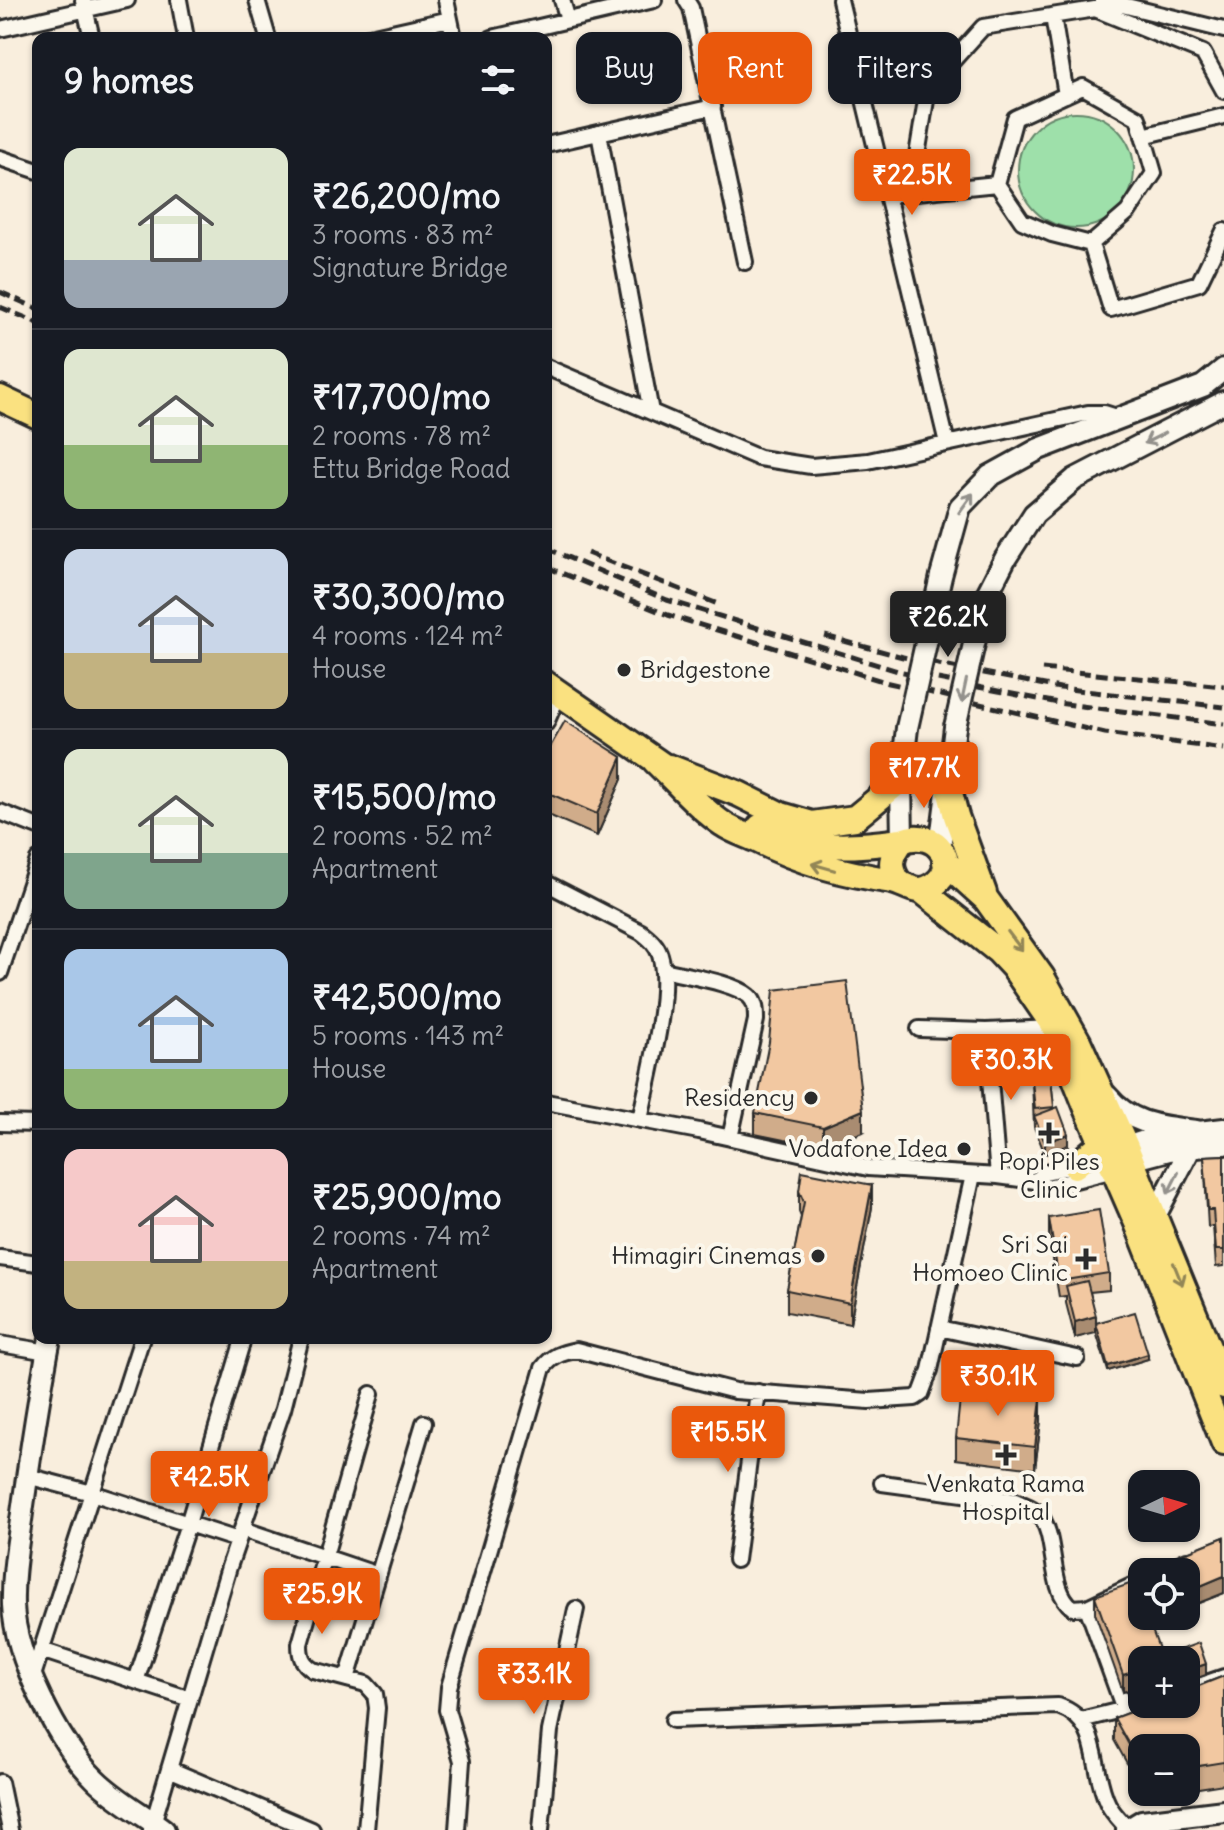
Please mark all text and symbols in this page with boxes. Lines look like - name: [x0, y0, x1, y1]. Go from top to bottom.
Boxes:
- chip: Buy: [576, 32, 682, 104]
- chip: Rent: [698, 32, 812, 104]
- chip: Filters: [828, 32, 961, 104]
- icon: filters: [476, 58, 520, 102]
- text: 9 homes: [64, 59, 194, 102]
- pin: ₹22.5K: [847, 149, 977, 217]
- text: ₹22.5K: [872, 158, 952, 191]
- text: ₹26,200/mo: [312, 174, 501, 217]
- icon: home: [128, 180, 224, 276]
- text: 3 rooms · 83 m²: [312, 218, 494, 251]
- text: Signature Bridge: [312, 251, 508, 284]
- text: ₹17,700/mo: [312, 375, 491, 418]
- icon: home: [128, 381, 224, 477]
- text: 2 rooms · 78 m²: [312, 419, 491, 452]
- one-way arrow: [1144, 431, 1168, 447]
- text: Ettu Bridge Road: [312, 452, 510, 485]
- one-way arrow: [958, 493, 974, 515]
- text: ₹30,300/mo: [312, 575, 505, 618]
- icon: home: [128, 581, 224, 677]
- pin: ₹26.2K: [883, 591, 1013, 659]
- text: ₹26.2K: [908, 600, 988, 633]
- text: 4 rooms · 124 m²: [312, 619, 504, 652]
- text: House: [312, 652, 386, 685]
- place label: Bridgestone: [640, 654, 771, 684]
- marker: Bridgestone: [615, 661, 633, 679]
- one-way arrow: [955, 677, 970, 703]
- pin: ₹17.7K: [859, 742, 989, 810]
- text: ₹17.7K: [888, 751, 960, 784]
- text: ₹15,500/mo: [312, 775, 496, 818]
- icon: home: [128, 781, 224, 877]
- text: 2 rooms · 52 m²: [312, 819, 493, 852]
- text: Apartment: [312, 852, 438, 885]
- one-way arrow: [810, 859, 836, 874]
- one-way arrow: [1007, 930, 1024, 951]
- text: ₹42,500/mo: [312, 975, 502, 1018]
- icon: home: [128, 981, 224, 1077]
- text: 5 rooms · 143 m²: [312, 1019, 504, 1052]
- pin: ₹30.3K: [946, 1034, 1076, 1102]
- text: ₹30.3K: [970, 1043, 1052, 1076]
- text: House: [312, 1052, 386, 1085]
- place label: Residency: [684, 1082, 795, 1112]
- marker: Residency: [802, 1089, 820, 1107]
- marker: Popi Piles Clinic: [1038, 1122, 1060, 1144]
- place label: Vodafone Idea: [788, 1133, 948, 1163]
- marker: Vodafone Idea: [955, 1140, 973, 1158]
- place label: Popi Piles Clinic: [998, 1146, 1100, 1204]
- one-way arrow: [1165, 1170, 1181, 1194]
- text: ₹25,900/mo: [312, 1175, 502, 1218]
- icon: home: [128, 1181, 224, 1277]
- text: 2 rooms · 74 m²: [312, 1219, 491, 1252]
- place label: Sri Sai Homoeo Clinic: [913, 1229, 1068, 1287]
- place label: Himagiri Cinemas: [611, 1240, 802, 1270]
- marker: Himagiri Cinemas: [809, 1247, 827, 1265]
- marker: Sri Sai Homoeo Clinic: [1075, 1248, 1097, 1270]
- text: Apartment: [312, 1252, 438, 1285]
- one-way arrow: [1171, 1261, 1186, 1286]
- pin: ₹30.1K: [933, 1350, 1063, 1418]
- text: ₹30.1K: [959, 1359, 1037, 1392]
- pin: ₹15.5K: [663, 1406, 793, 1474]
- text: ₹15.5K: [690, 1415, 766, 1448]
- marker: Venkata Rama Hospital: [995, 1444, 1017, 1466]
- pin: ₹42.5K: [144, 1451, 274, 1519]
- text: ₹42.5K: [169, 1460, 249, 1493]
- place label: Venkata Rama Hospital: [927, 1468, 1085, 1526]
- north arrow: [1128, 1470, 1200, 1542]
- map controls: [1128, 1470, 1200, 1806]
- button: locate: [1128, 1558, 1200, 1630]
- pin: ₹25.9K: [257, 1568, 387, 1636]
- text: ₹25.9K: [282, 1577, 362, 1610]
- button: +: [1128, 1646, 1200, 1718]
- pin: ₹33.1K: [469, 1648, 599, 1716]
- text: ₹33.1K: [496, 1657, 572, 1690]
- button: −: [1128, 1734, 1200, 1806]

